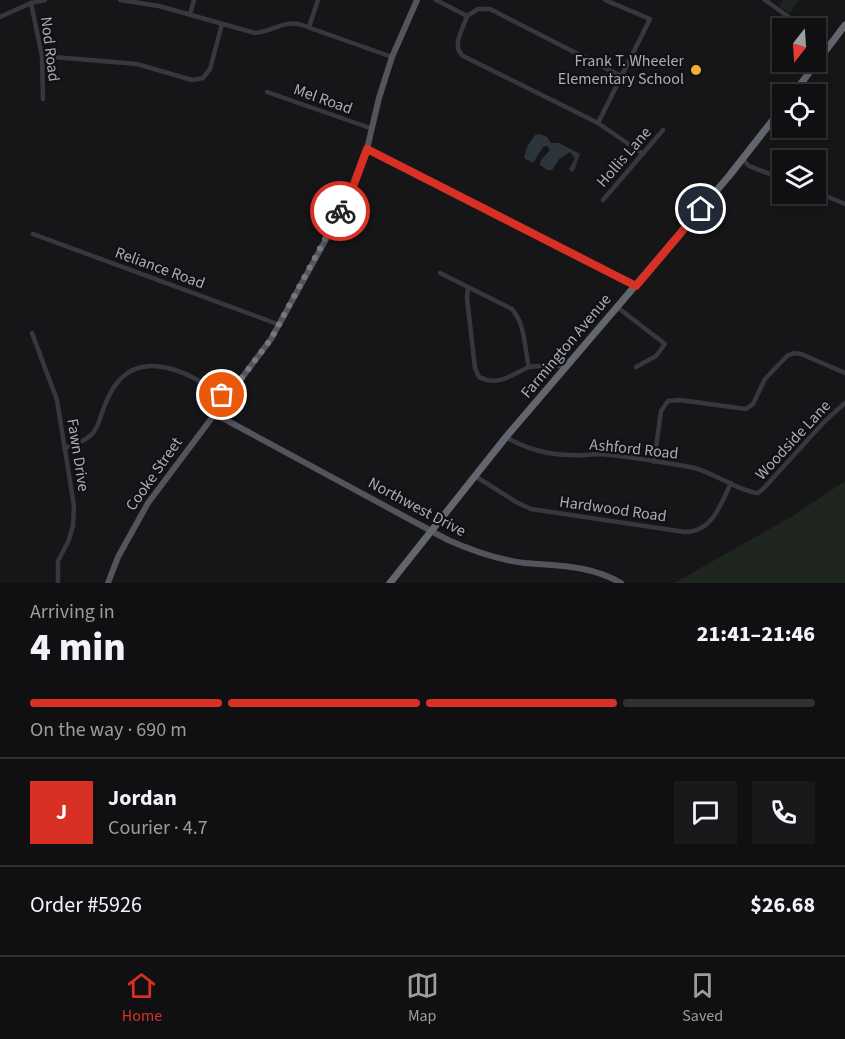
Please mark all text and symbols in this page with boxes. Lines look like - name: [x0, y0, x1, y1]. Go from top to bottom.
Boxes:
- street label: Nod Road: [35, 15, 65, 83]
- north arrow: [772, 18, 826, 72]
- map controls: [772, 18, 826, 204]
- place label: Frank T. Wheeler Elementary School: [558, 50, 684, 90]
- marker: Frank T. Wheeler Elementary School: [689, 63, 703, 77]
- street label: Mel Road: [290, 78, 356, 120]
- button: locate: [772, 84, 826, 138]
- street label: Hollis Lane: [592, 122, 656, 192]
- button: layers: [772, 150, 826, 204]
- courier: [310, 181, 370, 241]
- pin: [675, 183, 726, 234]
- icon: home: [684, 192, 717, 225]
- icon: bike: [324, 195, 357, 228]
- street label: Reliance Road: [112, 242, 208, 294]
- street label: Farmington Avenue: [516, 289, 616, 403]
- pin: [196, 369, 247, 420]
- icon: bag: [205, 378, 238, 411]
- street label: Woodside Lane: [750, 395, 836, 485]
- street label: Fawn Drive: [61, 417, 95, 493]
- street label: Cooke Street: [121, 432, 188, 515]
- street label: Ashford Road: [588, 433, 680, 465]
- street label: Northwest Drive: [364, 472, 470, 542]
- street label: Hardwood Road: [558, 491, 668, 527]
- text: Arriving in: [30, 598, 115, 626]
- text: 21:41–21:46: [697, 618, 815, 650]
- text: 4 min: [30, 620, 126, 676]
- text: On the way · 690 m: [30, 716, 187, 744]
- button: chat: [674, 781, 737, 844]
- button: phone: [752, 781, 815, 844]
- text: Jordan: [108, 782, 177, 814]
- text: J: [56, 796, 67, 828]
- text: Courier · 4.7: [108, 814, 208, 842]
- text: Order #5926: [30, 889, 142, 921]
- text: $26.68: [750, 889, 815, 921]
- tab: Home: [122, 969, 162, 1027]
- tab: Map: [406, 969, 439, 1027]
- tab: Saved: [682, 969, 723, 1027]

